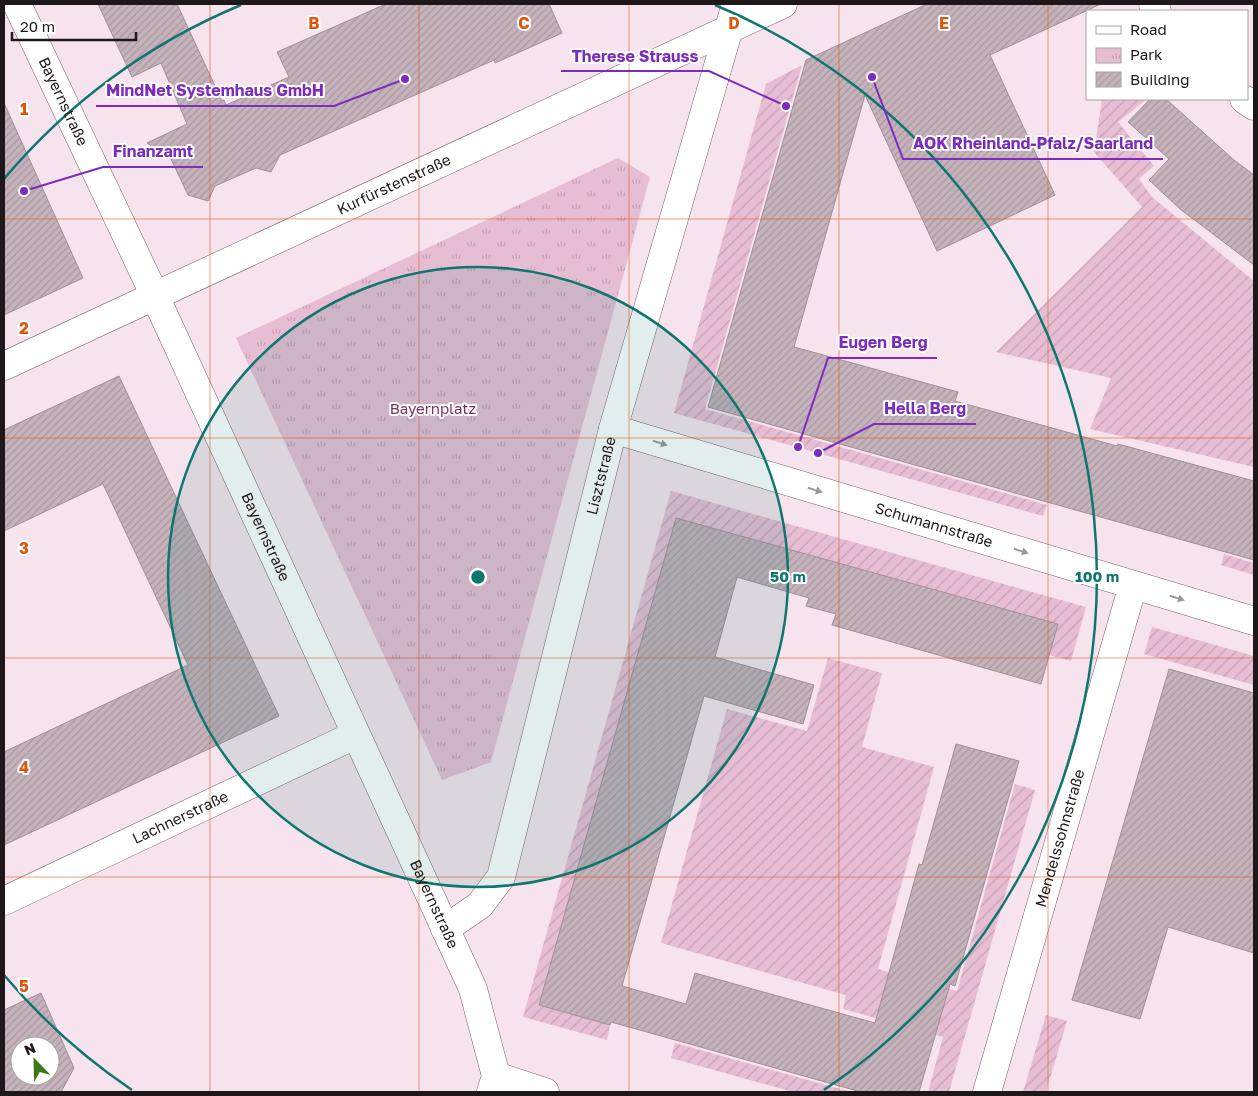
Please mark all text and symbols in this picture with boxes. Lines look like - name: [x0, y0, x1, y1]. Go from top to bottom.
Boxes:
- scale bar: [12, 10, 136, 42]
- legend: [1086, 10, 1248, 100]
- text: B: [308, 13, 320, 33]
- text: C: [518, 13, 530, 33]
- text: D: [728, 13, 740, 33]
- text: E: [939, 13, 949, 33]
- text: 20 m: [20, 17, 55, 35]
- text: Road: [1130, 20, 1167, 38]
- callout: Therese Strauss: [561, 40, 709, 71]
- text: Park: [1130, 45, 1163, 63]
- text: Therese Strauss: [571, 46, 699, 66]
- street label: Bayernstraße: [35, 54, 93, 149]
- text: Building: [1130, 70, 1190, 88]
- callout: MindNet Systemhaus GmbH: [96, 75, 334, 106]
- text: MindNet Systemhaus GmbH: [106, 80, 324, 100]
- text: 1: [20, 99, 28, 119]
- callout: AOK Rheinland-Pfalz/Saarland: [903, 128, 1163, 159]
- text: AOK Rheinland-Pfalz/Saarland: [913, 133, 1153, 153]
- callout: Finanzamt: [103, 136, 203, 167]
- text: Finanzamt: [113, 141, 193, 161]
- street label: Kurfürstenstraße: [334, 150, 453, 218]
- text: 2: [19, 318, 29, 338]
- callout: Eugen Berg: [828, 327, 937, 358]
- text: Eugen Berg: [838, 332, 928, 352]
- callout: Hella Berg: [874, 393, 976, 424]
- text: Hella Berg: [884, 398, 966, 418]
- park label: Bayernplatz: [390, 399, 477, 417]
- street label: Lisztstraße: [582, 434, 619, 517]
- one-way arrow: [652, 440, 667, 448]
- one-way arrow: [808, 486, 823, 494]
- street label: Bayernstraße: [238, 489, 295, 584]
- street label: Schumannstraße: [873, 498, 995, 550]
- text: 3: [19, 538, 29, 558]
- one-way arrow: [1014, 548, 1029, 556]
- text: 50 m: [770, 567, 806, 585]
- text: 100 m: [1075, 567, 1119, 585]
- centre of rings: [469, 568, 487, 586]
- one-way arrow: [1170, 594, 1185, 602]
- text: 4: [19, 757, 29, 777]
- street label: Mendelssohnstraße: [1031, 767, 1088, 909]
- street label: Lachnerstraße: [129, 786, 231, 847]
- street label: Bayernstraße: [407, 856, 463, 951]
- text: 5: [19, 976, 29, 996]
- north arrow: [10, 1036, 60, 1086]
- text: N: [22, 1039, 38, 1058]

